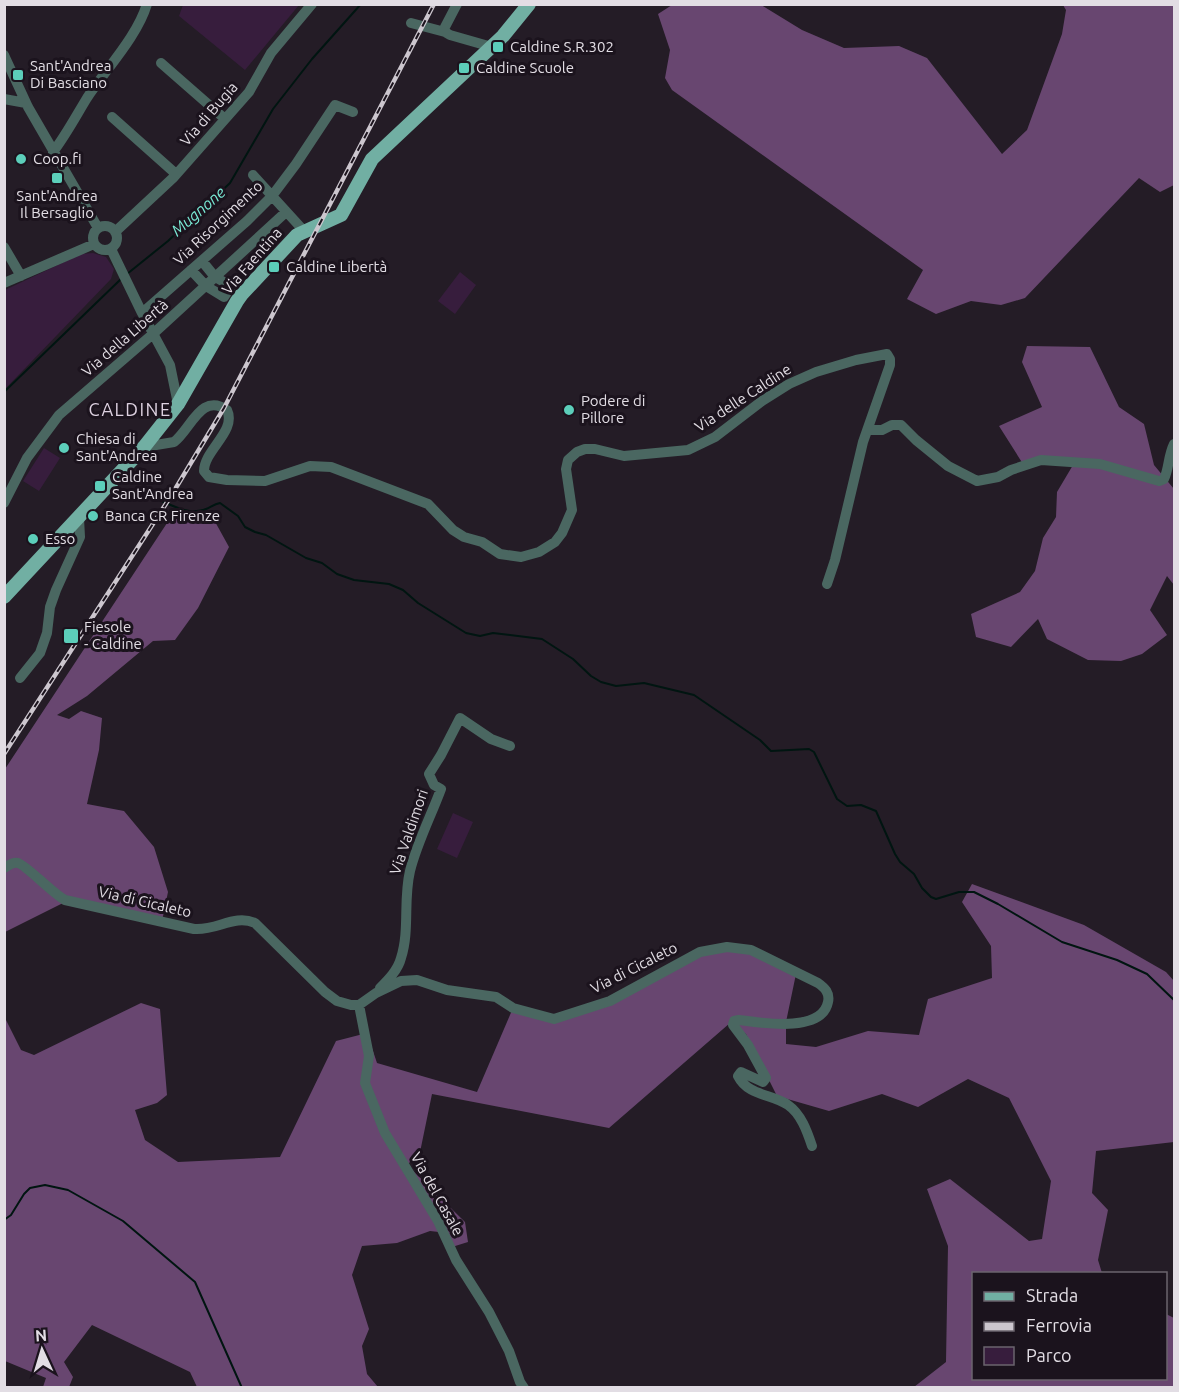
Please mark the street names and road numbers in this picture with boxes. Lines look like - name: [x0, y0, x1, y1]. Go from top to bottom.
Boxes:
- street label: Via di Bugia: [176, 78, 241, 149]
- street label: Via Risorgimento: [170, 177, 266, 268]
- street label: Via Faentina: [218, 224, 285, 297]
- street label: Via della Libertà: [78, 296, 171, 380]
- street label: Via delle Caldine: [691, 360, 794, 435]
- street label: Via Valdimori: [386, 787, 431, 877]
- street label: Via di Cicaleto: [97, 883, 193, 920]
- street label: Via di Cicaleto: [588, 938, 680, 997]
- street label: Via del Casale: [408, 1149, 467, 1238]

